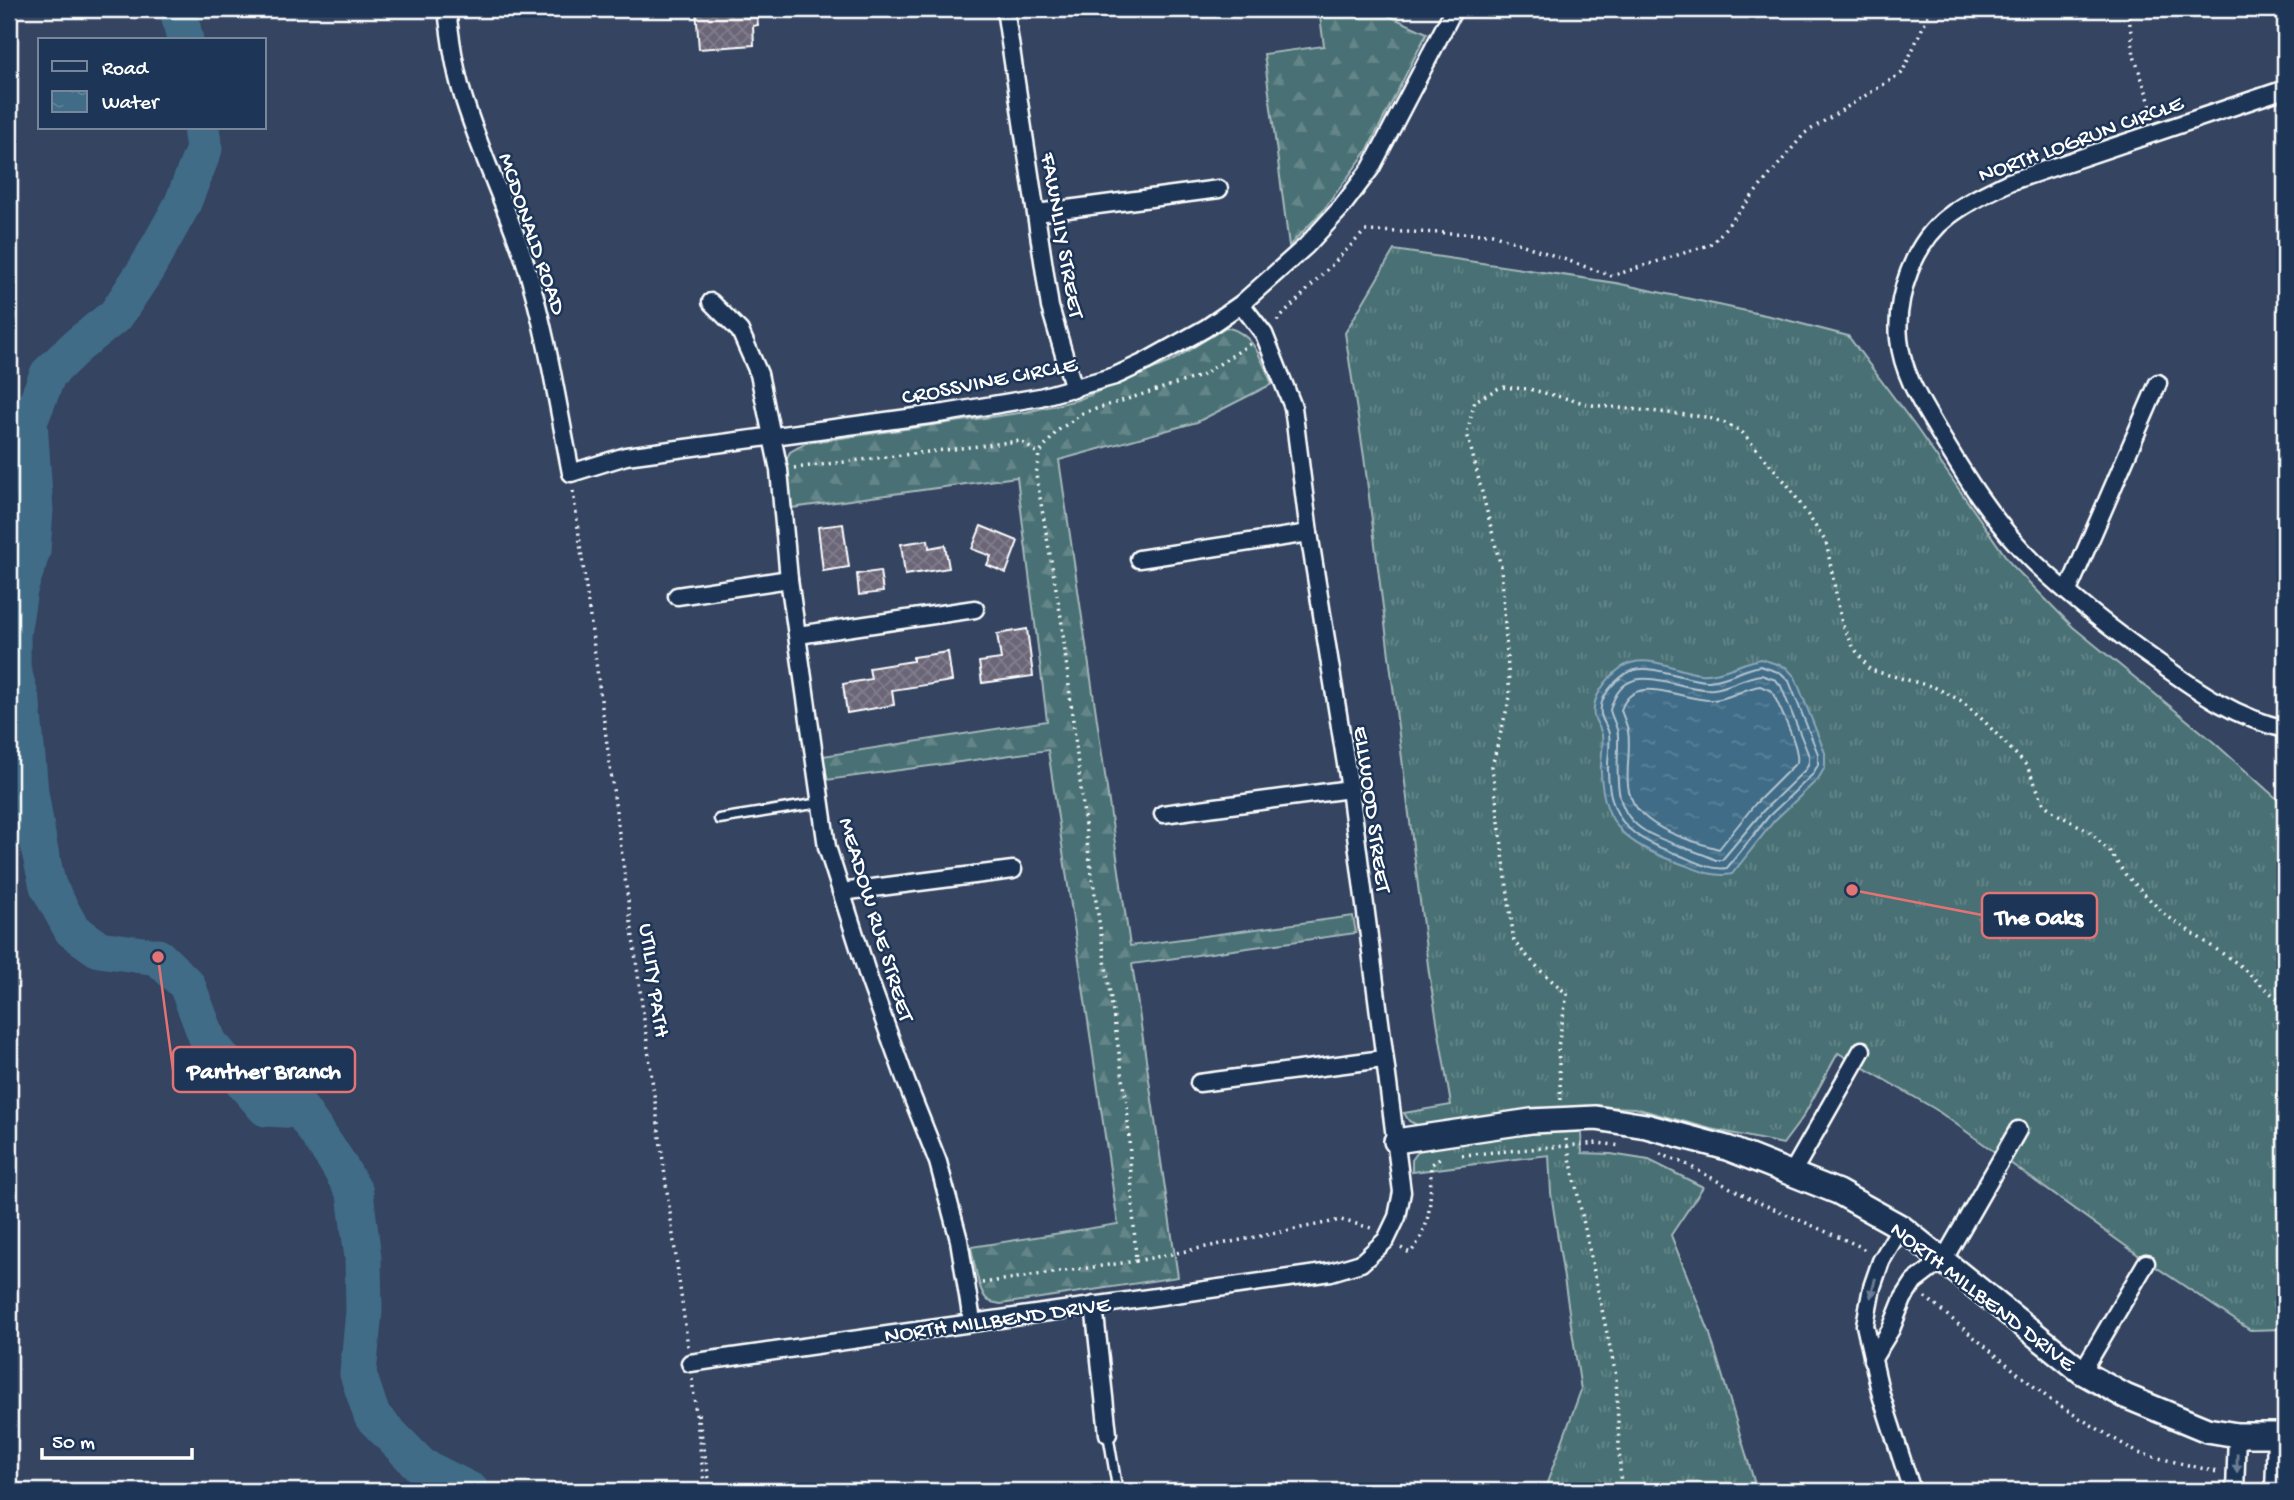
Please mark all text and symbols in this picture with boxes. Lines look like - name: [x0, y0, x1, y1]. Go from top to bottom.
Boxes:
- legend: [38, 38, 266, 130]
- text: Road: [102, 58, 150, 83]
- street label: NORTH LOGRUN CIRCLE: [1975, 90, 2189, 190]
- text: Water: [102, 92, 160, 117]
- street label: MCDONALD ROAD: [490, 150, 571, 319]
- street label: FAWNLILY STREET: [1033, 150, 1089, 322]
- street label: CROSSVINE CIRCLE: [900, 352, 1081, 413]
- street label: ELLWOOD STREET: [1345, 724, 1396, 896]
- street label: MEADOW RUE STREET: [831, 815, 919, 1026]
- callout: The Oaks: [1982, 893, 2097, 938]
- text: The Oaks: [1993, 905, 2084, 934]
- street label: UTILITY PATH: [631, 922, 674, 1040]
- callout: Panther Branch: [173, 1047, 355, 1092]
- text: Panther Branch: [185, 1059, 341, 1088]
- street label: NORTH MILLBEND DRIVE: [1884, 1217, 2081, 1380]
- one-way arrow: [1867, 1277, 1878, 1299]
- street label: NORTH MILLBEND DRIVE: [883, 1292, 1114, 1351]
- scale bar: [42, 1416, 192, 1460]
- text: 50 m: [52, 1432, 95, 1457]
- one-way arrow: [2231, 1453, 2242, 1475]

